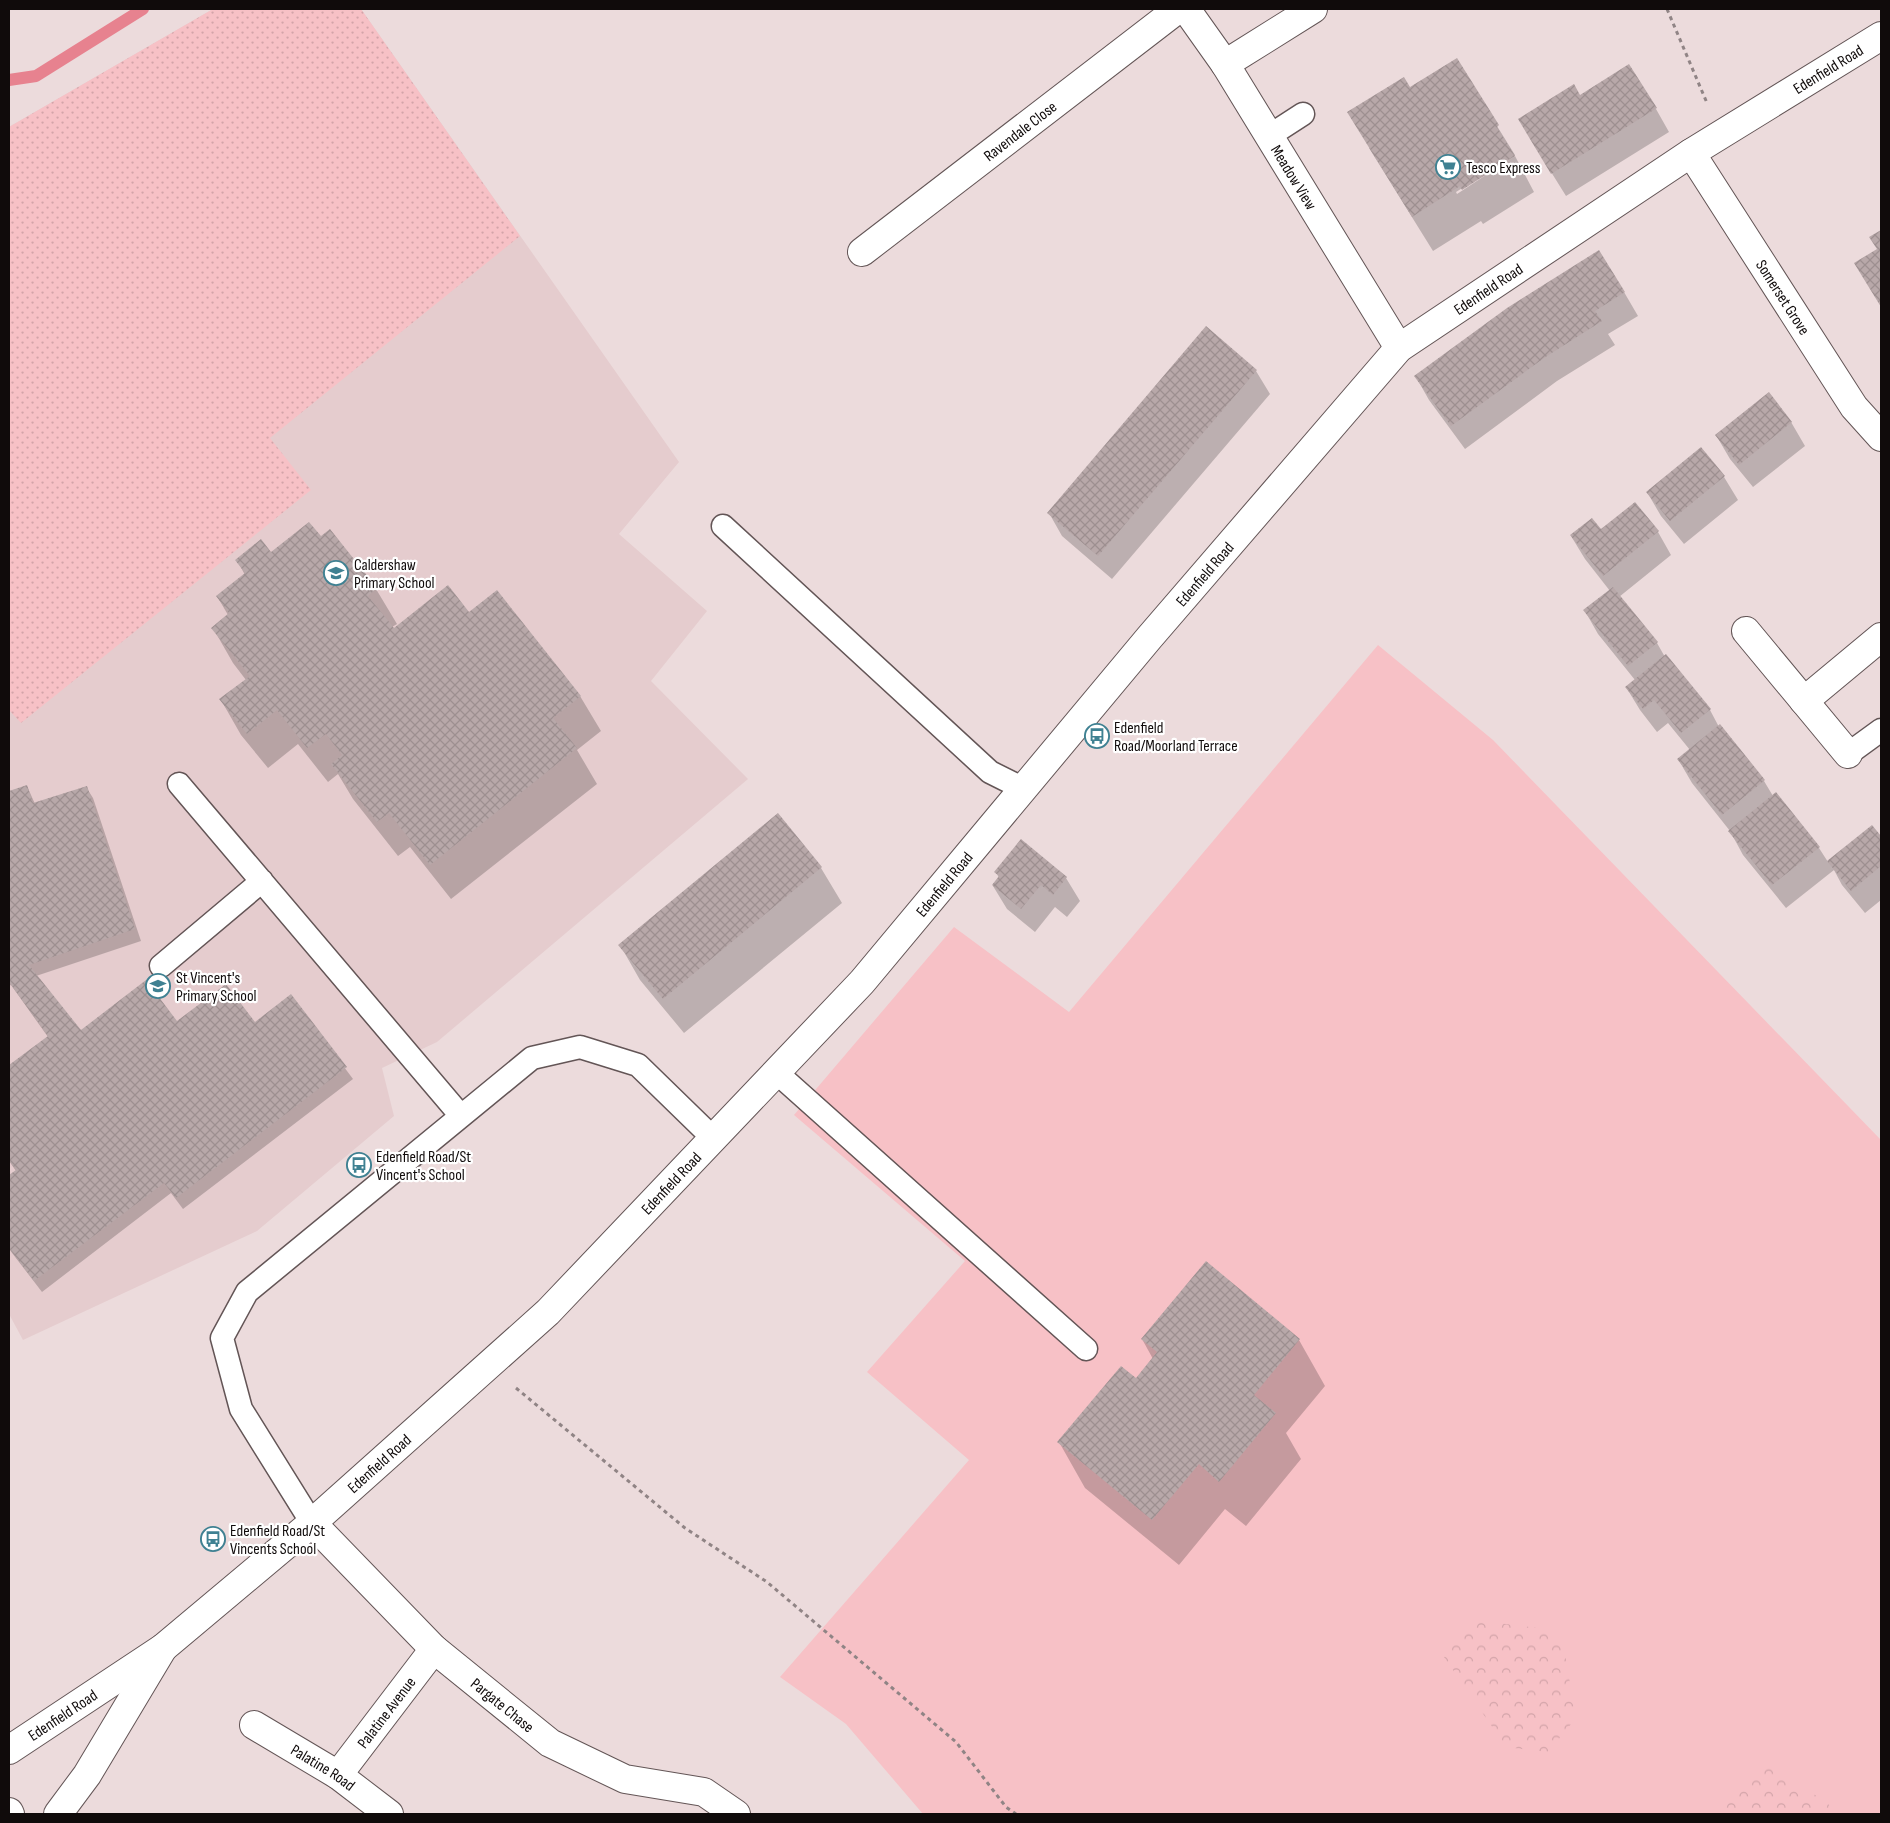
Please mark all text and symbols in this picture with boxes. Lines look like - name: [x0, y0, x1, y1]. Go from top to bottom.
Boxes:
- street label: Edenfield Road: [1790, 41, 1867, 99]
- street label: Ravendale Close: [980, 98, 1061, 166]
- street label: Meadow View: [1266, 142, 1320, 214]
- supermarket icon: Tesco Express: [1435, 154, 1461, 180]
- place label: Tesco Express: [1466, 159, 1541, 178]
- street label: Somerset Grove: [1751, 257, 1813, 339]
- street label: Edenfield Road: [1451, 260, 1527, 320]
- street label: Edenfield Road: [1173, 539, 1238, 611]
- place label: Caldershaw Primary School: [354, 556, 435, 593]
- school or university icon: Caldershaw Primary School: [323, 560, 349, 586]
- place label: Edenfield Road/Moorland Terrace: [1114, 719, 1238, 756]
- bus stop icon: Edenfield Road/Moorland Terrace: [1084, 723, 1110, 749]
- street label: Edenfield Road: [912, 849, 978, 921]
- place label: St Vincent's Primary School: [176, 969, 257, 1006]
- school or university icon: St Vincent's Primary School: [145, 973, 171, 999]
- place label: Edenfield Road/St Vincent's School: [376, 1148, 471, 1185]
- street label: Edenfield Road: [638, 1149, 706, 1219]
- bus stop icon: Edenfield Road/St Vincent's School: [346, 1152, 372, 1178]
- street label: Edenfield Road: [344, 1431, 416, 1498]
- place label: Edenfield Road/St Vincents School: [230, 1522, 325, 1559]
- bus stop icon: Edenfield Road/St Vincents School: [200, 1526, 226, 1552]
- street label: Palatine Avenue: [354, 1674, 420, 1753]
- street label: Pargate Chase: [466, 1675, 537, 1737]
- street label: Edenfield Road: [25, 1686, 101, 1746]
- street label: Palatine Road: [287, 1741, 358, 1796]

